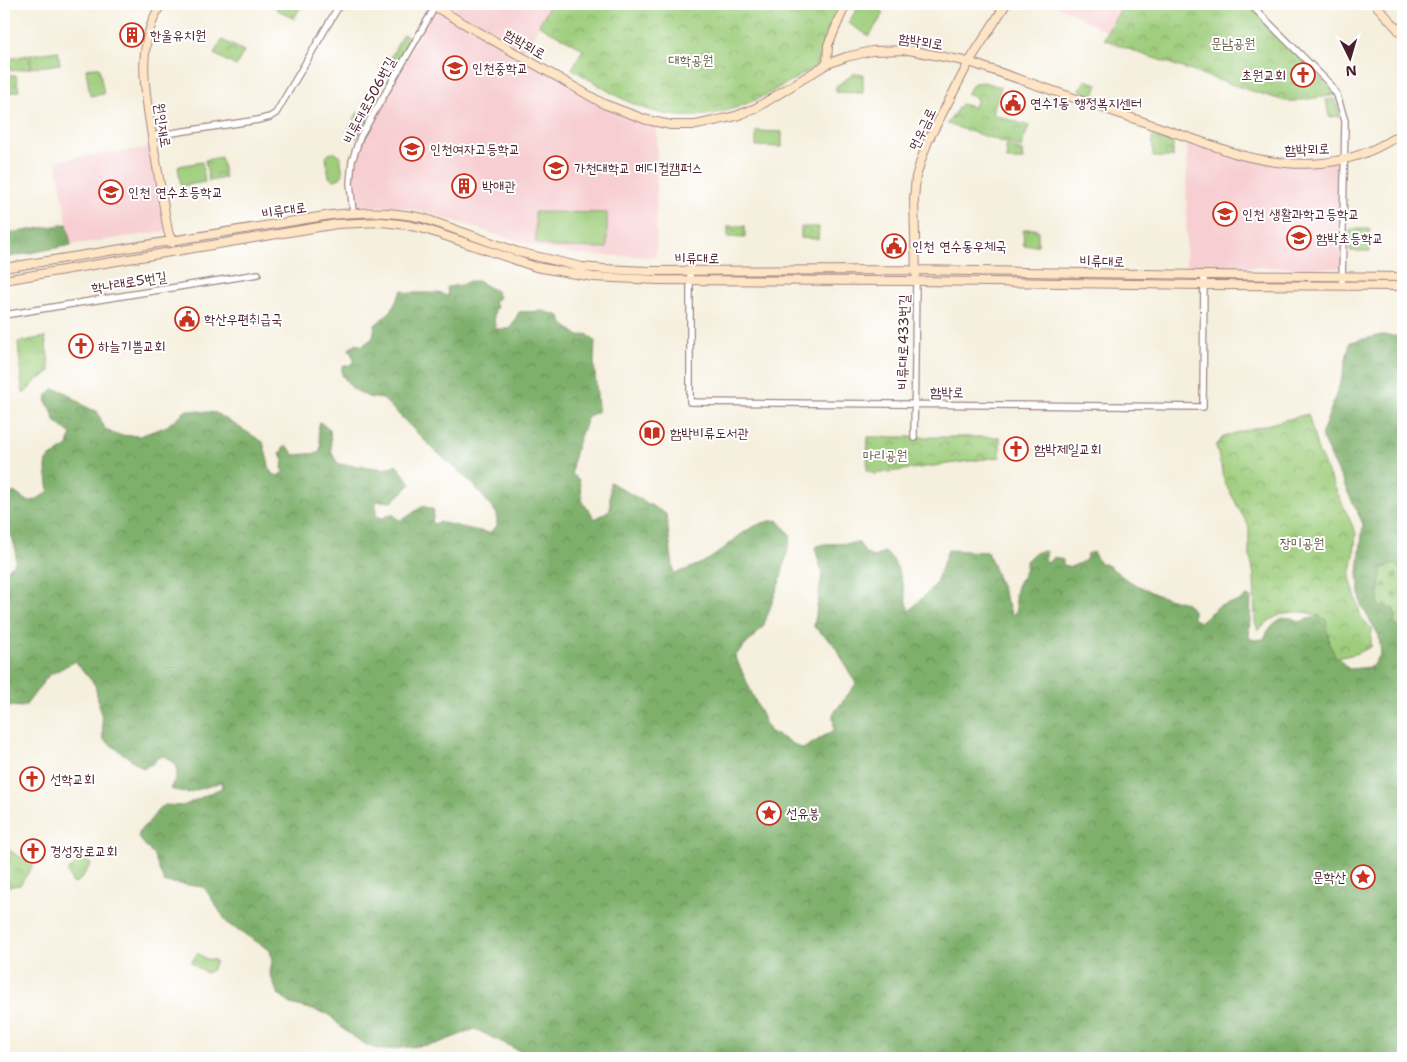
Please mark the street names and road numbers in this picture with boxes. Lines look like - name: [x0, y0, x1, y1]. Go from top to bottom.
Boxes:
- street label: 함박뫼로: [501, 25, 549, 63]
- street label: 함박뫼로: [897, 29, 945, 53]
- street label: 비류대로506번길: [339, 53, 400, 146]
- street label: 원인재로: [151, 101, 175, 149]
- street label: 먼우금로: [904, 105, 940, 153]
- street label: 함박뫼로: [1284, 139, 1330, 159]
- street label: 비류대로: [260, 198, 308, 222]
- street label: 비류대로: [674, 249, 720, 267]
- street label: 비류대로: [1079, 252, 1125, 270]
- street label: 학나래로5번길: [90, 267, 169, 297]
- street label: 비류대로433번길: [893, 294, 913, 390]
- street label: 함박로: [930, 383, 964, 401]

